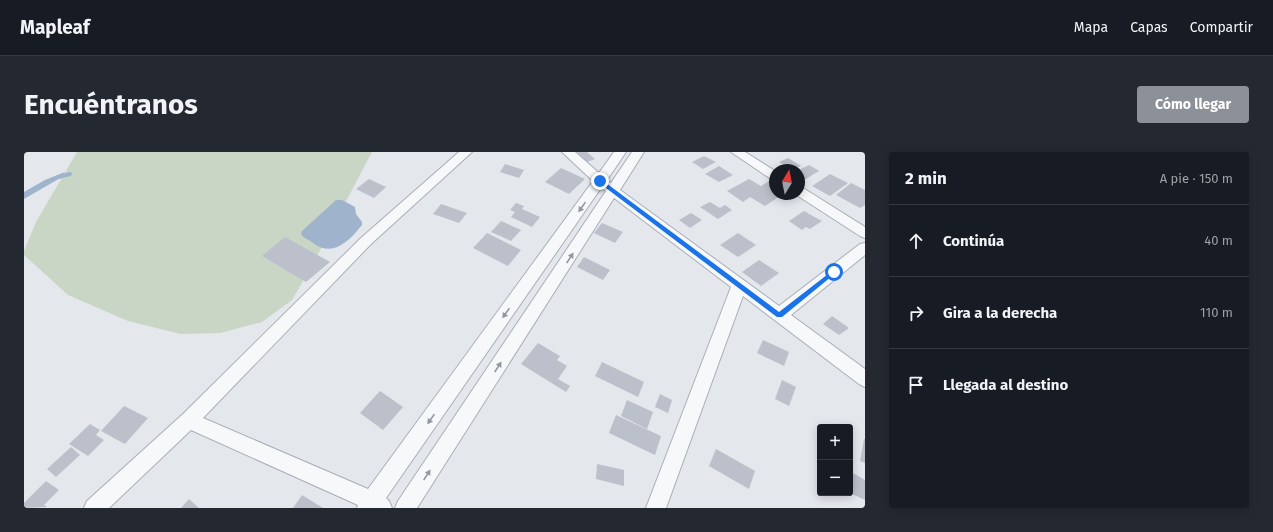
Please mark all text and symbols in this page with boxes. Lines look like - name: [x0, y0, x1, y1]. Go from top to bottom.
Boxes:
- text: Mapleaf: [20, 16, 90, 39]
- text: Mapa: [1074, 19, 1108, 36]
- text: Capas: [1130, 19, 1168, 36]
- text: Compartir: [1190, 19, 1253, 36]
- button: Cómo llegar: [1137, 86, 1249, 123]
- text: Encuéntranos: [24, 88, 198, 121]
- north arrow: [769, 164, 805, 200]
- text: 2 min: [905, 168, 947, 189]
- text: A pie · 150 m: [1160, 171, 1233, 186]
- route end: [591, 172, 609, 190]
- one-way arrow: [578, 202, 586, 212]
- icon: ahead: [905, 230, 927, 252]
- text: Continúa: [943, 232, 1004, 250]
- text: 40 m: [1204, 233, 1233, 248]
- one-way arrow: [566, 252, 573, 264]
- route start: [825, 263, 843, 281]
- icon: right: [905, 302, 927, 324]
- text: Gira a la derecha: [943, 304, 1057, 322]
- text: 110 m: [1200, 305, 1233, 320]
- one-way arrow: [502, 308, 510, 318]
- one-way arrow: [494, 362, 502, 372]
- icon: arrive: [905, 374, 927, 396]
- text: Llegada al destino: [943, 376, 1068, 394]
- one-way arrow: [427, 414, 435, 424]
- map controls: [817, 424, 853, 496]
- button: +: [817, 424, 853, 460]
- button: −: [817, 460, 853, 496]
- one-way arrow: [423, 470, 431, 481]

